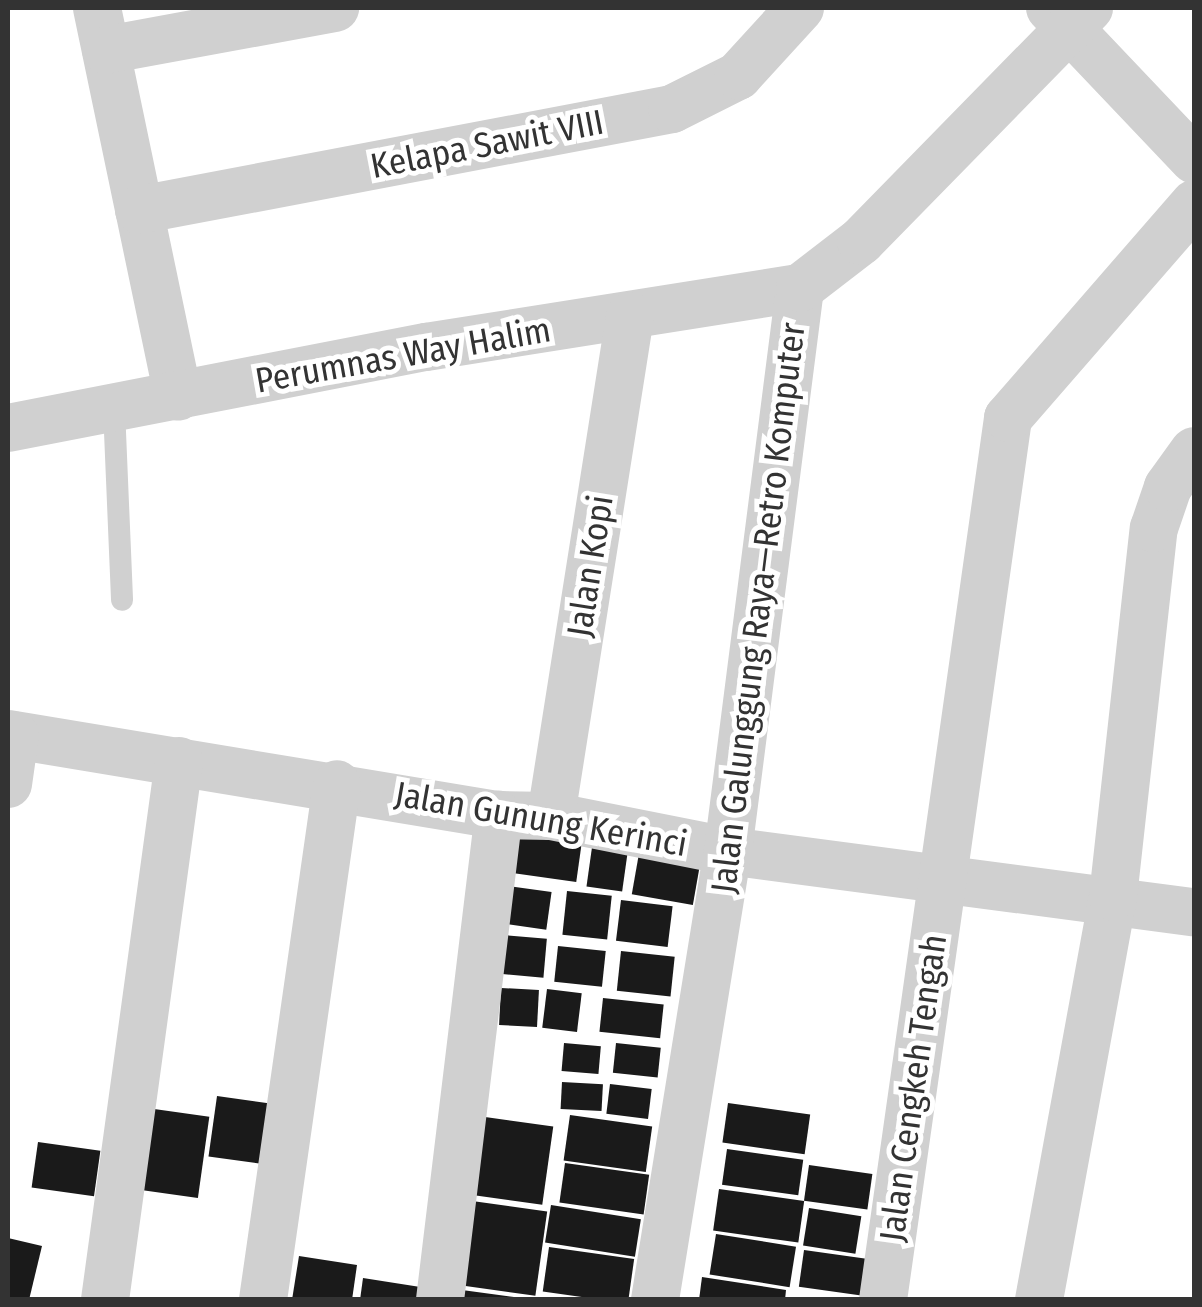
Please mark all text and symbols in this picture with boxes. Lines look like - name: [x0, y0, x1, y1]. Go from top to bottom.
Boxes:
- street label: Kelapa Sawit VIII: [367, 101, 607, 187]
- street label: Perumnas Way Halim: [252, 308, 554, 402]
- street label: Jalan Galunggung Raya—Retro Komputer: [702, 320, 814, 896]
- street label: Jalan Kopi: [558, 492, 622, 640]
- street label: Jalan Gunung Kerinci: [392, 773, 690, 865]
- street label: Jalan Cengkeh Tengah: [871, 932, 955, 1244]

